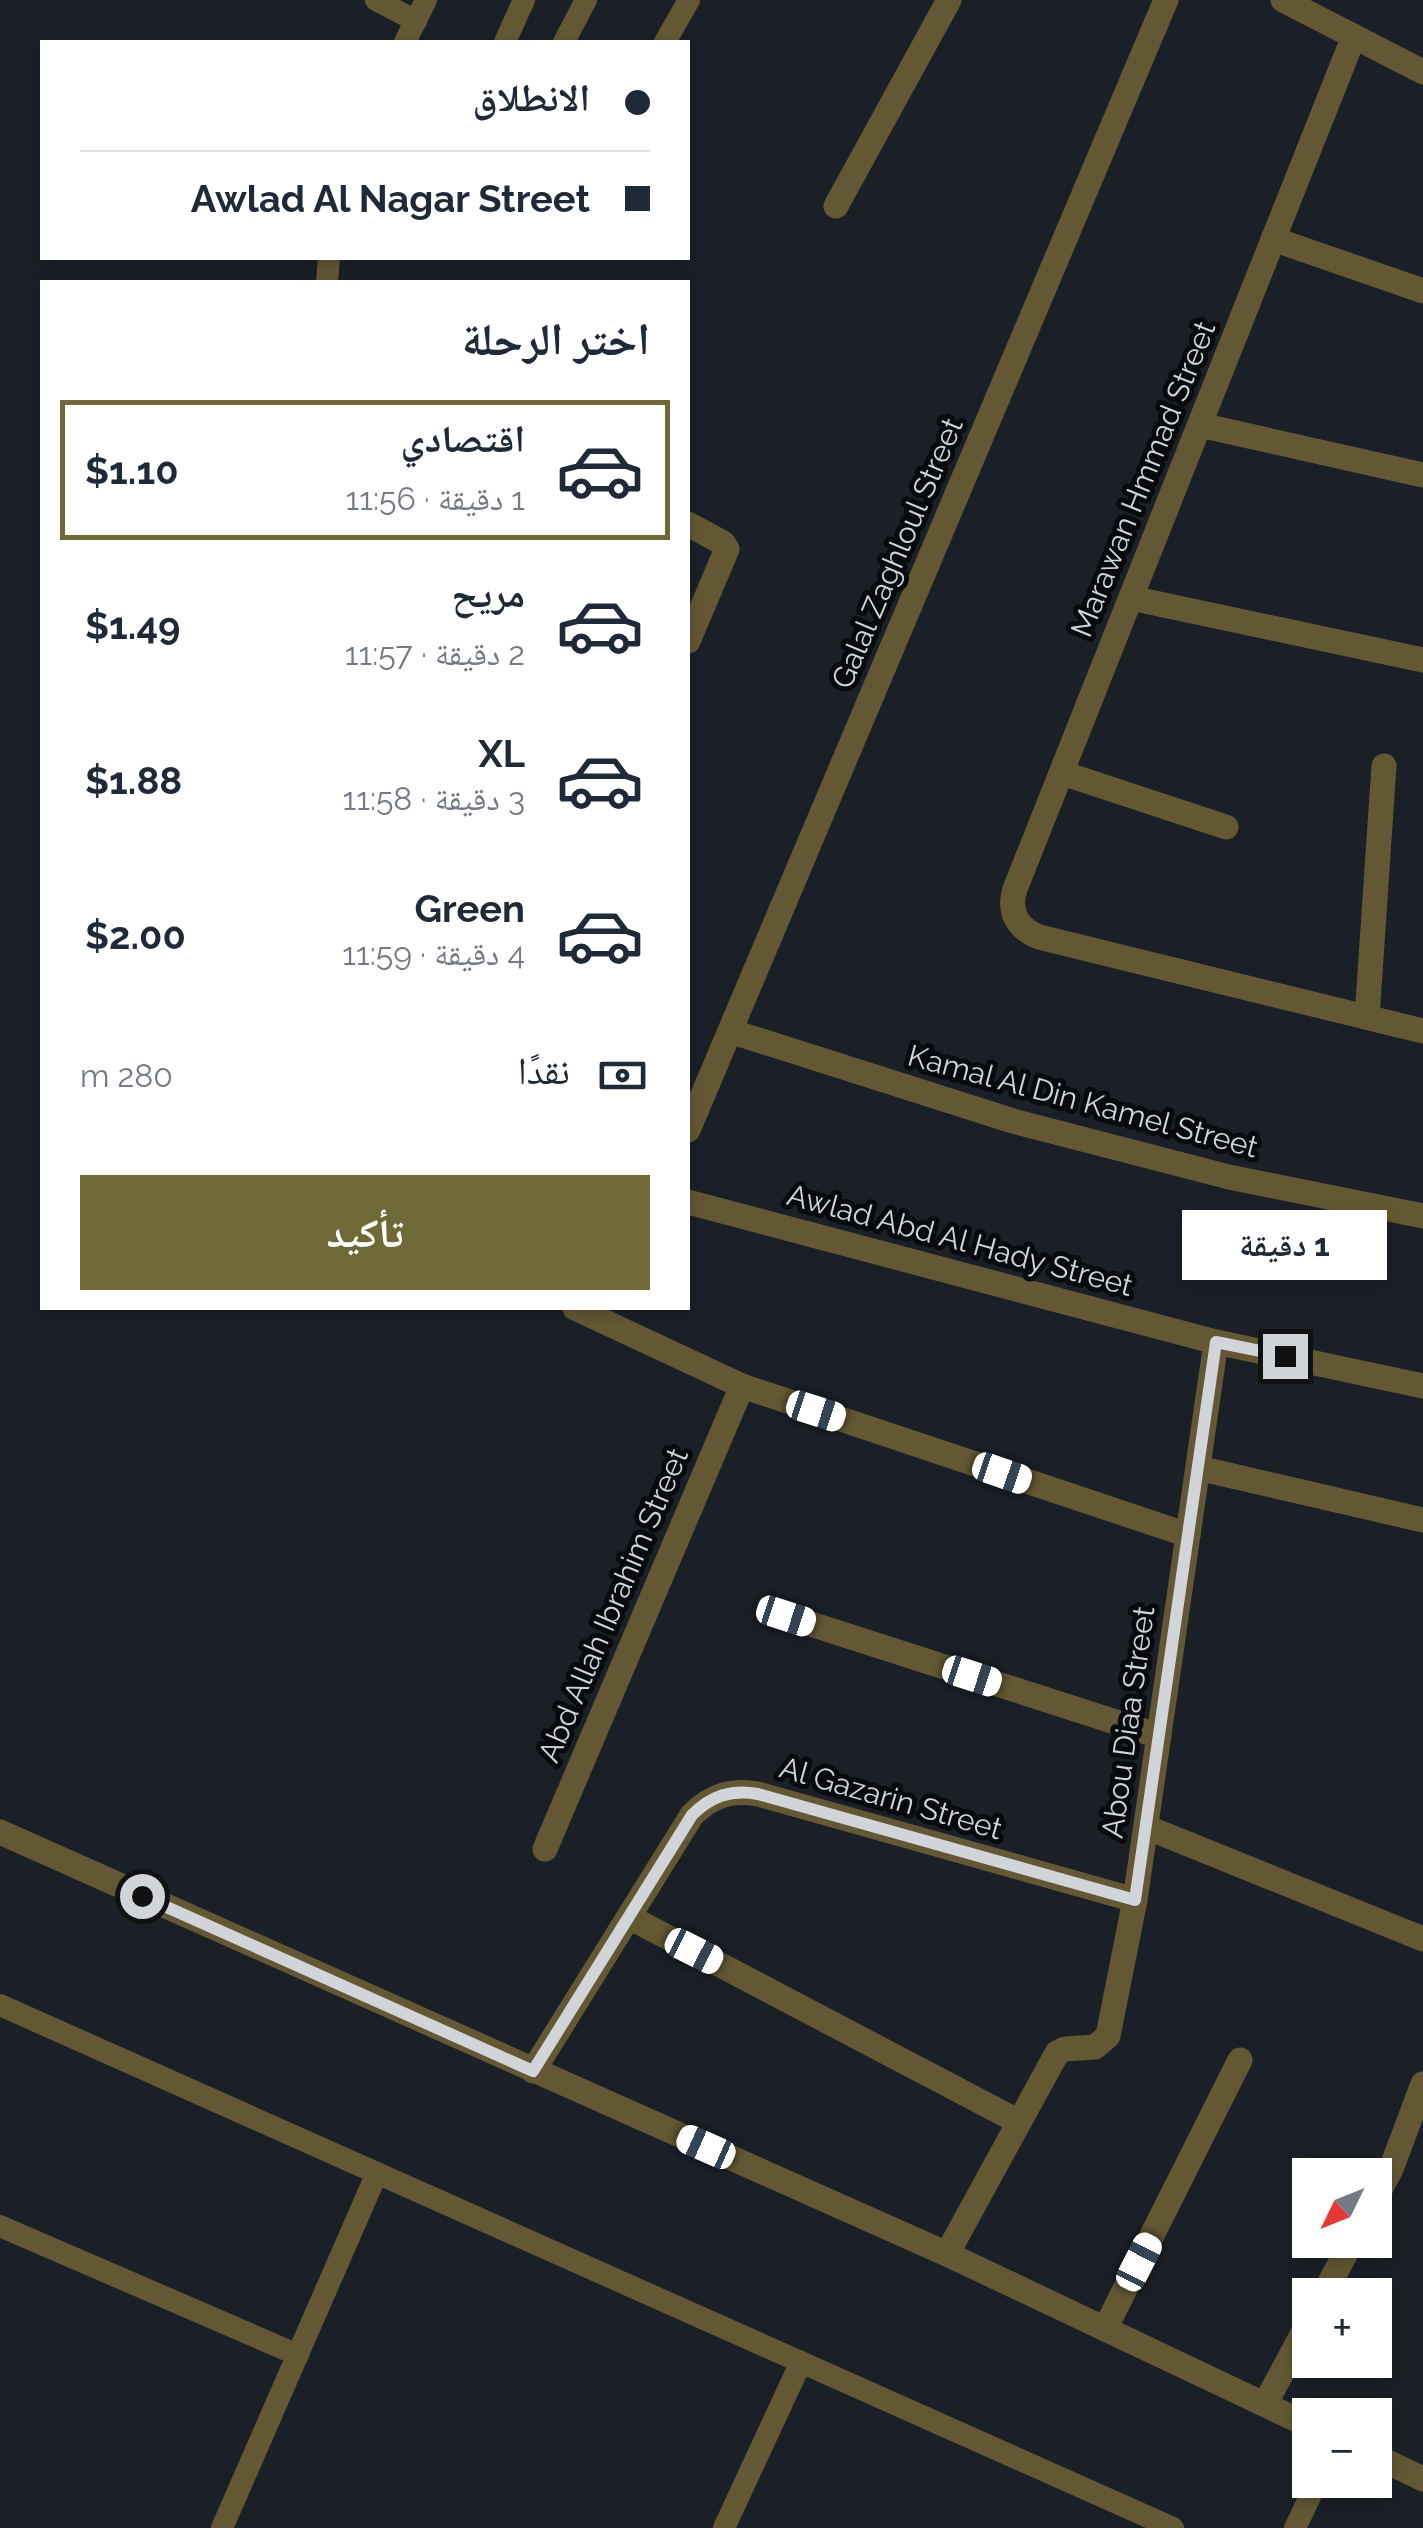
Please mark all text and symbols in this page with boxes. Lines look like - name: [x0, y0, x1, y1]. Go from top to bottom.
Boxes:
- text: الانطلاق: [472, 75, 590, 120]
- text: Awlad Al Nagar Street: [191, 176, 590, 221]
- text: اختر الرحلة: [462, 313, 650, 366]
- street label: Marawan Hmmad Street: [1064, 316, 1222, 642]
- street label: Galal Zaghloul Street: [824, 413, 970, 693]
- text: اقتصادي: [401, 416, 525, 461]
- icon: car: [555, 425, 645, 515]
- text: $1.10: [85, 448, 179, 493]
- text: 1 دقيقة · 11:56: [346, 480, 525, 517]
- text: مريح: [451, 571, 525, 616]
- icon: car: [555, 580, 645, 670]
- text: $1.49: [85, 603, 181, 648]
- text: 2 دقيقة · 11:57: [345, 635, 525, 672]
- text: XL: [478, 731, 525, 776]
- icon: car: [555, 735, 645, 825]
- text: $1.88: [85, 758, 182, 803]
- text: 3 دقيقة · 11:58: [342, 780, 525, 817]
- text: Green: [415, 886, 525, 931]
- icon: car: [555, 890, 645, 980]
- text: $2.00: [85, 913, 186, 958]
- text: 4 دقيقة · 11:59: [342, 935, 525, 972]
- street label: Kamal Al Din Kamel Street: [904, 1037, 1262, 1165]
- text: نقدًا: [518, 1048, 570, 1093]
- icon: cash: [595, 1048, 650, 1103]
- text: 280 m: [80, 1057, 173, 1094]
- button: تأكيد: [80, 1175, 650, 1290]
- street label: Awlad Abd Al Hady Street: [783, 1177, 1137, 1303]
- callout: 1 دقيقة: [1182, 1211, 1388, 1281]
- text: 1 دقيقة: [1239, 1226, 1330, 1263]
- route end: [1263, 1334, 1308, 1379]
- car: [783, 1387, 849, 1435]
- street label: Abd Allah Ibrahim Street: [531, 1443, 695, 1767]
- car: [969, 1449, 1035, 1497]
- car: [753, 1592, 819, 1640]
- street label: Abou Diaa Street: [1094, 1604, 1162, 1840]
- car: [939, 1652, 1005, 1700]
- street label: Al Gazarin Street: [776, 1750, 1006, 1846]
- route start: [120, 1874, 165, 1919]
- car: [660, 1924, 728, 1978]
- car: [672, 2121, 740, 2173]
- north arrow: [1292, 2158, 1392, 2258]
- map controls: [1292, 2158, 1392, 2498]
- car: [1112, 2228, 1166, 2296]
- button: +: [1292, 2278, 1392, 2378]
- button: −: [1292, 2398, 1392, 2498]

